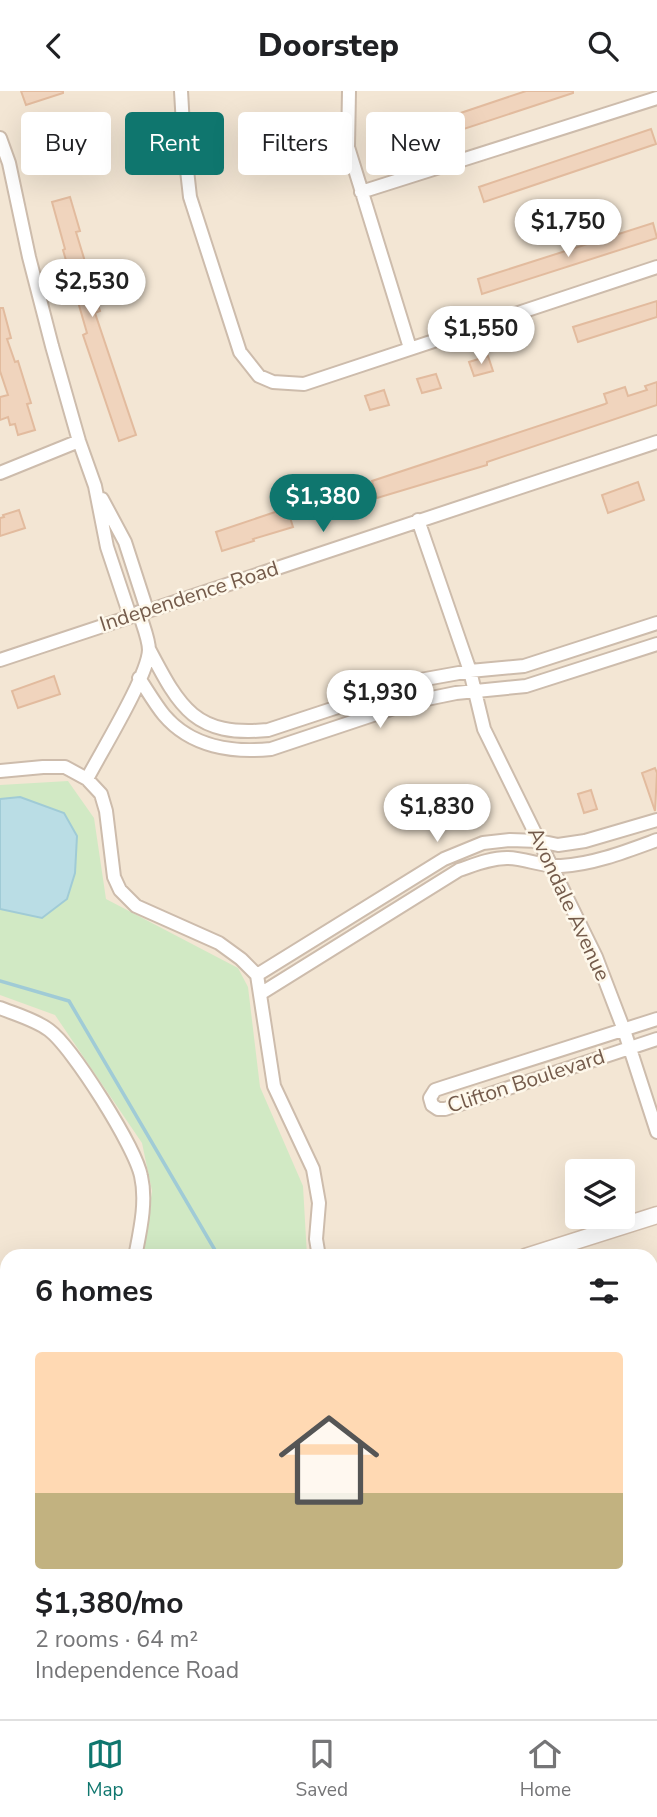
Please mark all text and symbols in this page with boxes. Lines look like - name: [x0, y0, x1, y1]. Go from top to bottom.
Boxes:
- text: Doorstep: [258, 24, 399, 67]
- icon: back: [35, 27, 73, 65]
- icon: search: [584, 27, 622, 65]
- chip: Buy: [21, 112, 111, 175]
- chip: Rent: [125, 112, 224, 175]
- chip: Filters: [238, 112, 352, 175]
- chip: New: [366, 112, 465, 175]
- pin: $1,750: [511, 199, 625, 259]
- text: $1,750: [531, 206, 605, 237]
- pin: $2,530: [35, 259, 149, 319]
- text: $2,530: [55, 266, 129, 297]
- pin: $1,550: [424, 307, 538, 366]
- text: $1,550: [444, 313, 518, 344]
- pin: $1,380: [266, 475, 380, 534]
- text: $1,380: [286, 481, 360, 512]
- street label: Independence Road: [96, 554, 282, 638]
- pin: $1,930: [323, 671, 437, 730]
- text: $1,930: [343, 677, 417, 708]
- pin: $1,830: [380, 785, 494, 844]
- text: $1,830: [400, 791, 474, 822]
- street label: Avondale Avenue: [521, 823, 617, 985]
- street label: Clifton Boulevard: [444, 1042, 608, 1120]
- map controls: [565, 1159, 635, 1229]
- button: layers: [565, 1159, 635, 1229]
- text: 6 homes: [35, 1271, 153, 1312]
- icon: filters: [585, 1272, 623, 1310]
- icon: home: [266, 1397, 392, 1523]
- text: $1,380/mo: [35, 1583, 184, 1624]
- text: 2 rooms · 64 m²: [35, 1624, 198, 1655]
- text: Independence Road: [35, 1655, 239, 1686]
- tab: Map: [86, 1735, 124, 1803]
- tab: Saved: [296, 1735, 348, 1803]
- tab: Home: [520, 1735, 571, 1803]

